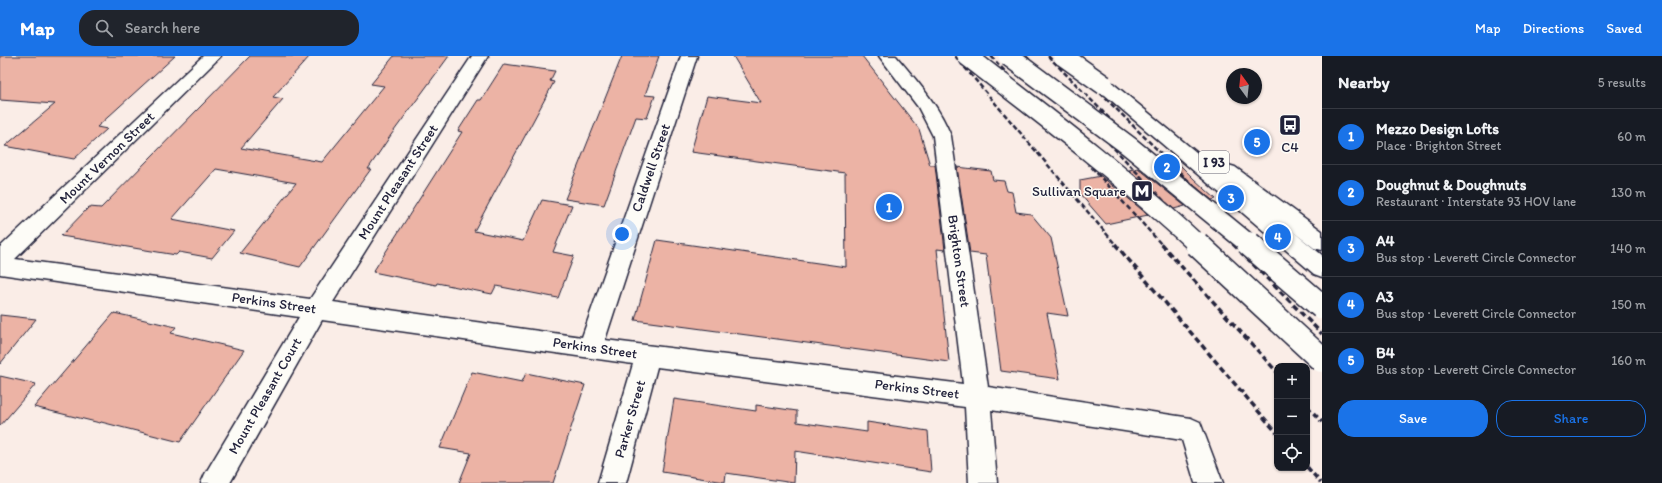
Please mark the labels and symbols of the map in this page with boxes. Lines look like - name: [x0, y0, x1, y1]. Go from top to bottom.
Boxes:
- north arrow: [1226, 68, 1262, 104]
- street label: Mount Vernon Street: [56, 108, 158, 208]
- bus stop icon: C4: [1277, 112, 1303, 138]
- street label: Mount Pleasant Street: [354, 121, 442, 243]
- street label: Caldwell Street: [628, 122, 674, 214]
- pin: 5: [1244, 127, 1270, 157]
- place label: C4: [1281, 139, 1299, 156]
- road number: I 93: [1199, 151, 1229, 173]
- pin: 2: [1154, 152, 1180, 182]
- metro station icon: Sullivan Square: [1129, 178, 1155, 204]
- place label: Sullivan Square: [1032, 183, 1126, 200]
- pin: 3: [1218, 183, 1244, 213]
- pin: 1: [876, 192, 902, 222]
- street label: Brighton Street: [944, 214, 974, 308]
- pin: 4: [1265, 222, 1291, 252]
- your location: [612, 224, 632, 244]
- street label: Perkins Street: [231, 289, 317, 317]
- street label: Perkins Street: [552, 334, 638, 362]
- street label: Mount Pleasant Court: [225, 335, 305, 457]
- street label: Perkins Street: [874, 375, 960, 403]
- street label: Parker Street: [611, 378, 649, 460]

